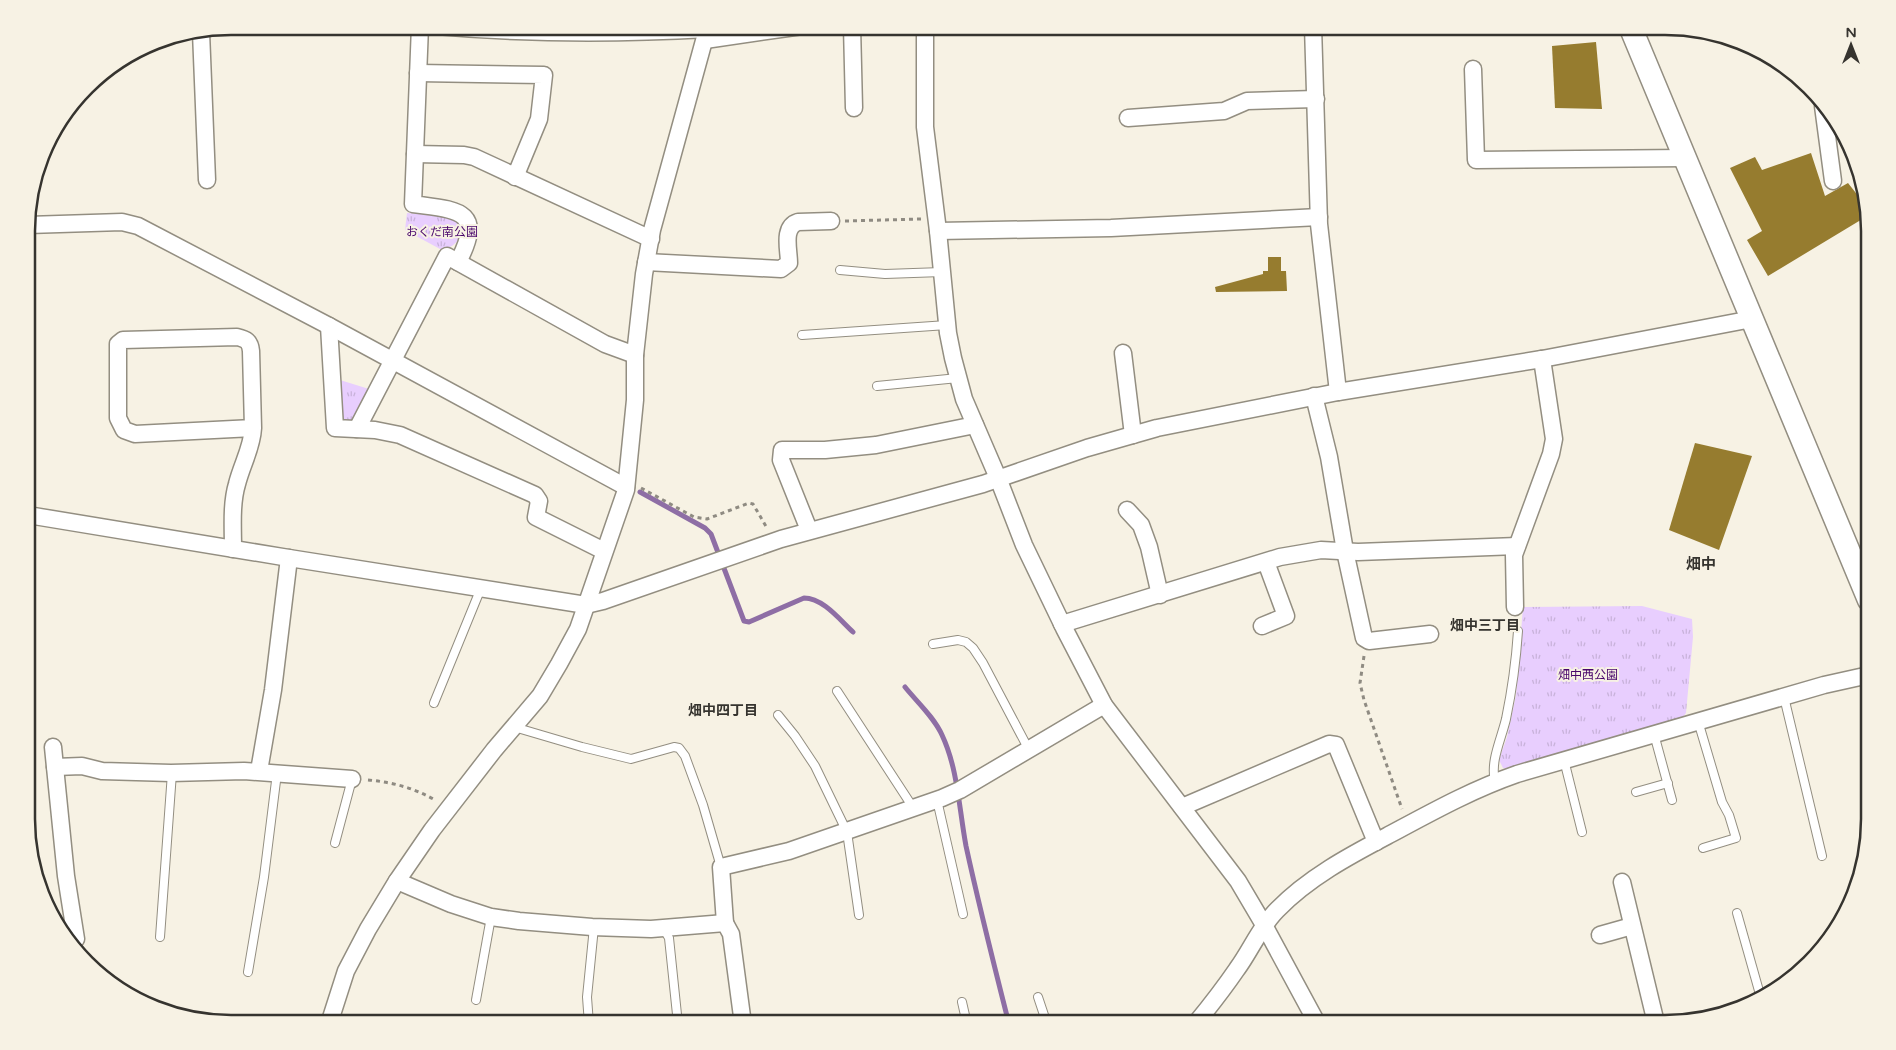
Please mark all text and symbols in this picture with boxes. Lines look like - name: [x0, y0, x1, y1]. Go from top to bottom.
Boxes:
- north arrow: [1826, 20, 1876, 70]
- text: N: [1845, 24, 1857, 41]
- park label: おくだ南公園: [406, 225, 478, 239]
- district label: 畑中: [1686, 555, 1716, 573]
- district label: 畑中三丁目: [1450, 617, 1520, 634]
- park label: 畑中西公園: [1558, 668, 1618, 682]
- district label: 畑中四丁目: [688, 702, 758, 719]

